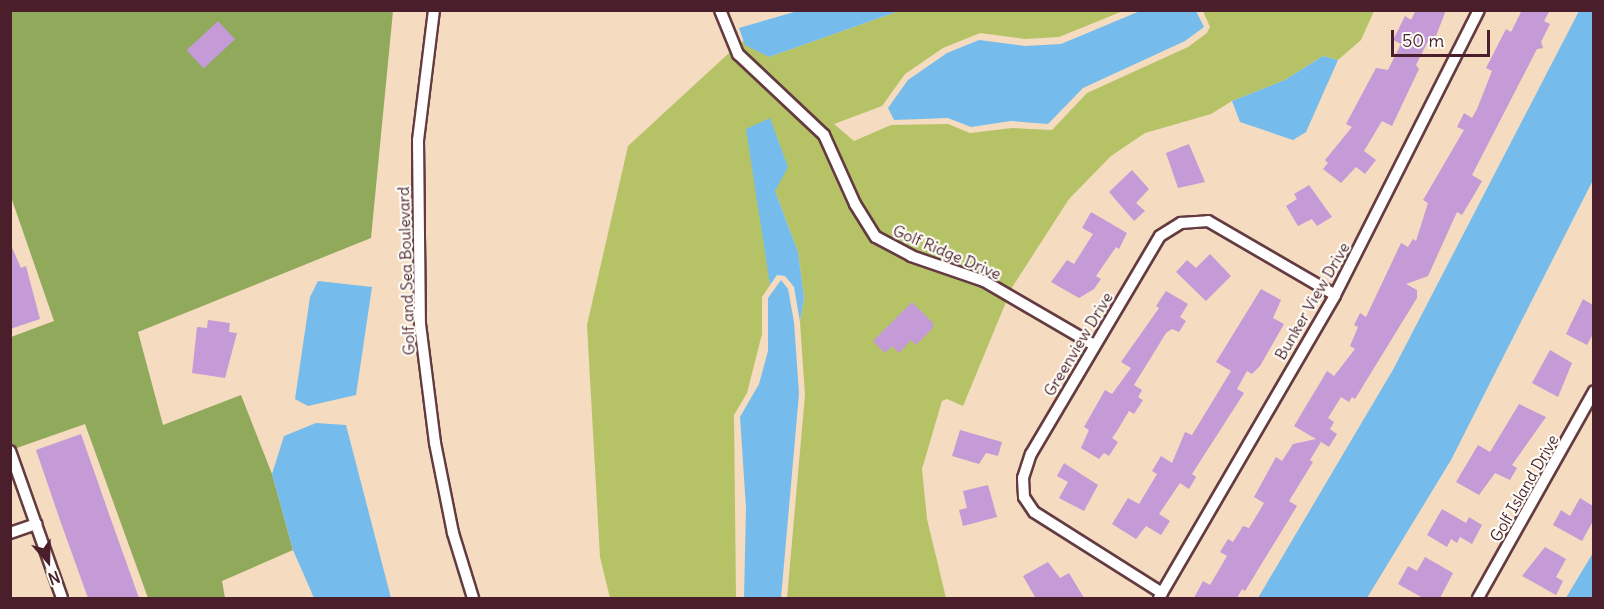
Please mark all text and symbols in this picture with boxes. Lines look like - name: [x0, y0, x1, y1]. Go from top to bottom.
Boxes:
- scale bar: [1394, 18, 1493, 56]
- text: 50 m: [1402, 29, 1444, 52]
- street label: Golf and Sea Boulevard: [393, 186, 419, 356]
- street label: Golf Ridge Drive: [890, 221, 1004, 283]
- street label: Bunker View Drive: [1271, 239, 1353, 363]
- street label: Greenview Drive: [1039, 288, 1117, 400]
- street label: Golf Island Drive: [1486, 431, 1562, 545]
- north arrow: [18, 531, 78, 591]
- text: N: [46, 567, 63, 589]

